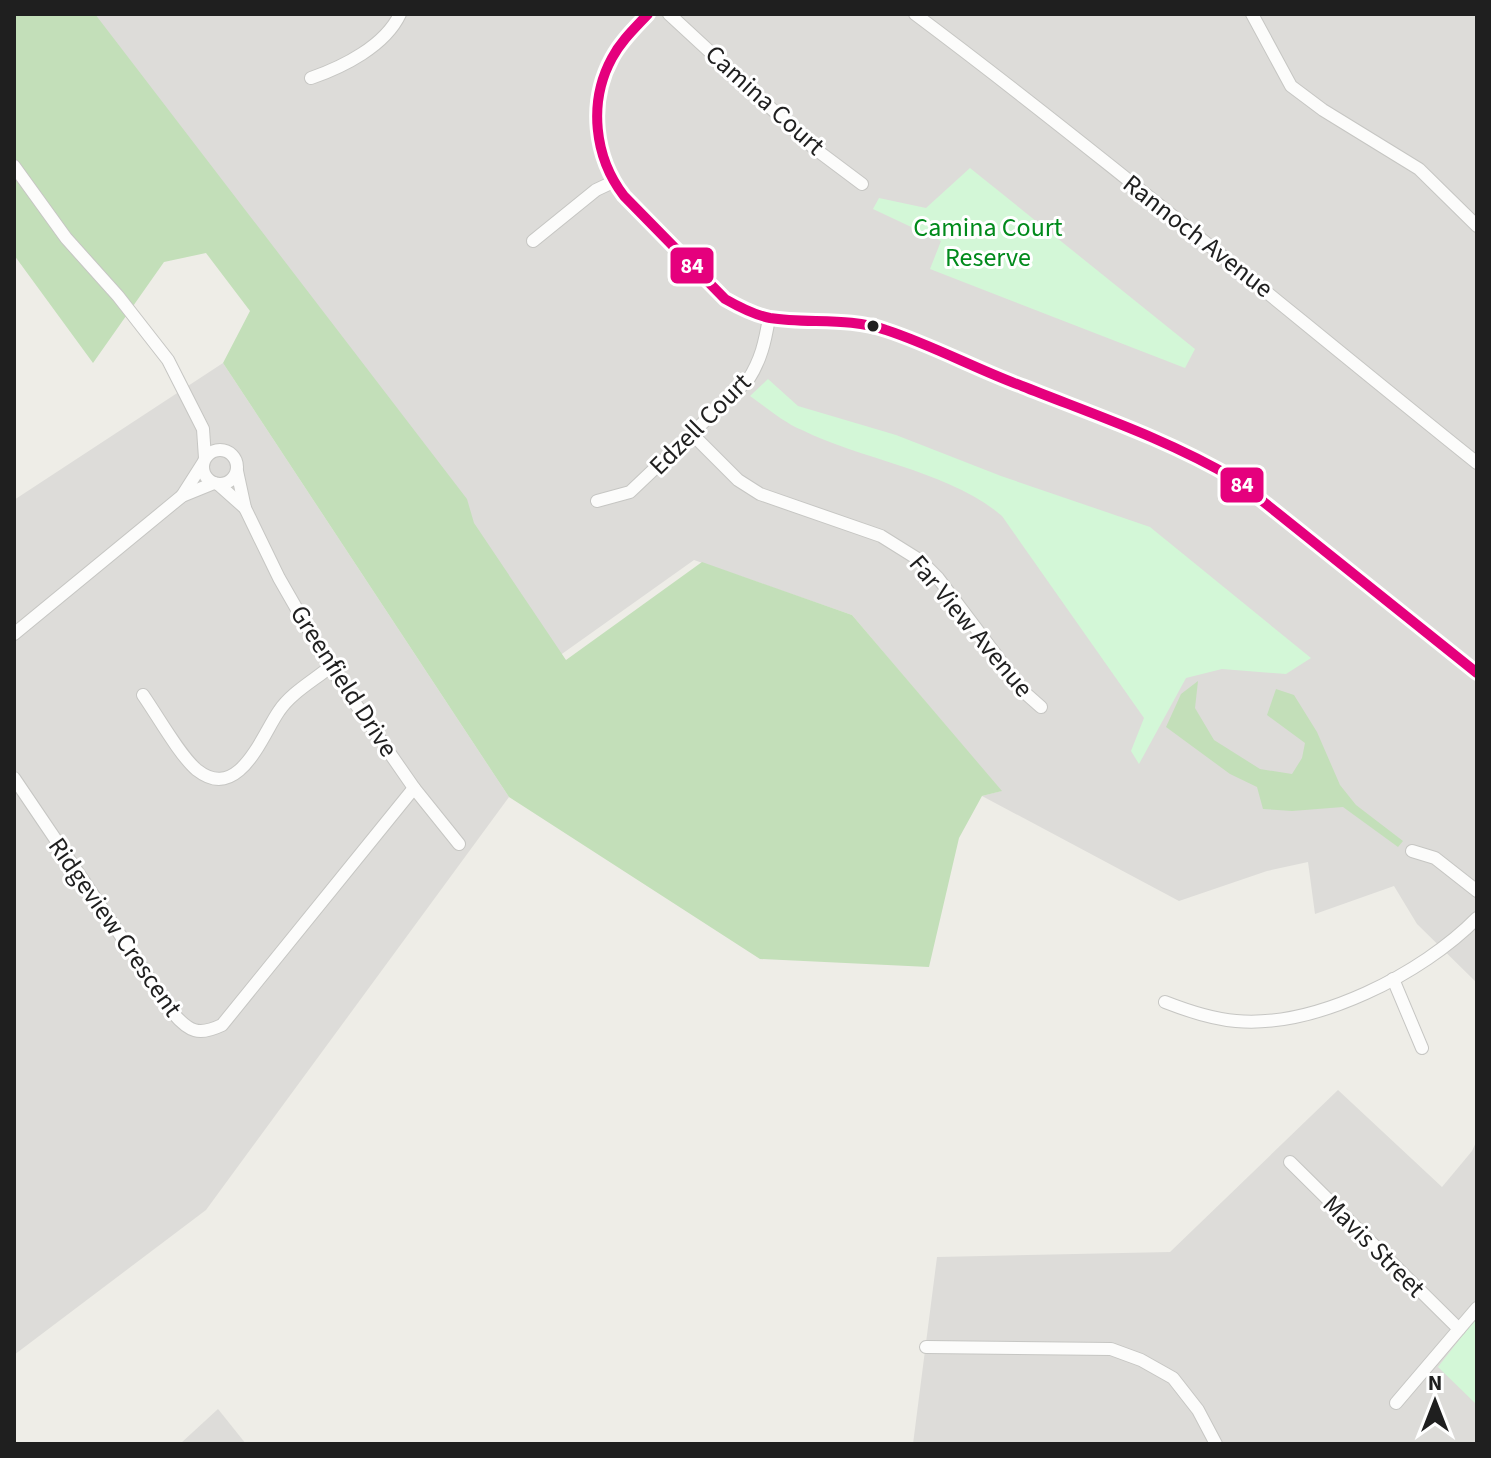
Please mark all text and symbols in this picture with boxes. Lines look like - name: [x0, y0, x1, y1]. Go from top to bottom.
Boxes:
- street label: Camina Court: [697, 36, 833, 164]
- street label: Rannoch Avenue: [1115, 165, 1281, 307]
- park label: Camina Court Reserve: [913, 209, 1063, 276]
- line badge: 84: [669, 246, 715, 285]
- text: 84: [680, 250, 704, 282]
- unlabelled marker: [865, 318, 881, 334]
- street label: Edzell Court: [641, 364, 760, 483]
- line badge: 84: [1219, 466, 1265, 504]
- text: 84: [1230, 469, 1254, 501]
- street label: Far View Avenue: [900, 547, 1042, 705]
- street label: Greenfield Drive: [281, 598, 407, 764]
- street label: Ridgeview Crescent: [39, 830, 191, 1024]
- street label: Mavis Street: [1314, 1186, 1434, 1306]
- north arrow: [1395, 1362, 1475, 1442]
- text: N: [1428, 1367, 1442, 1399]

